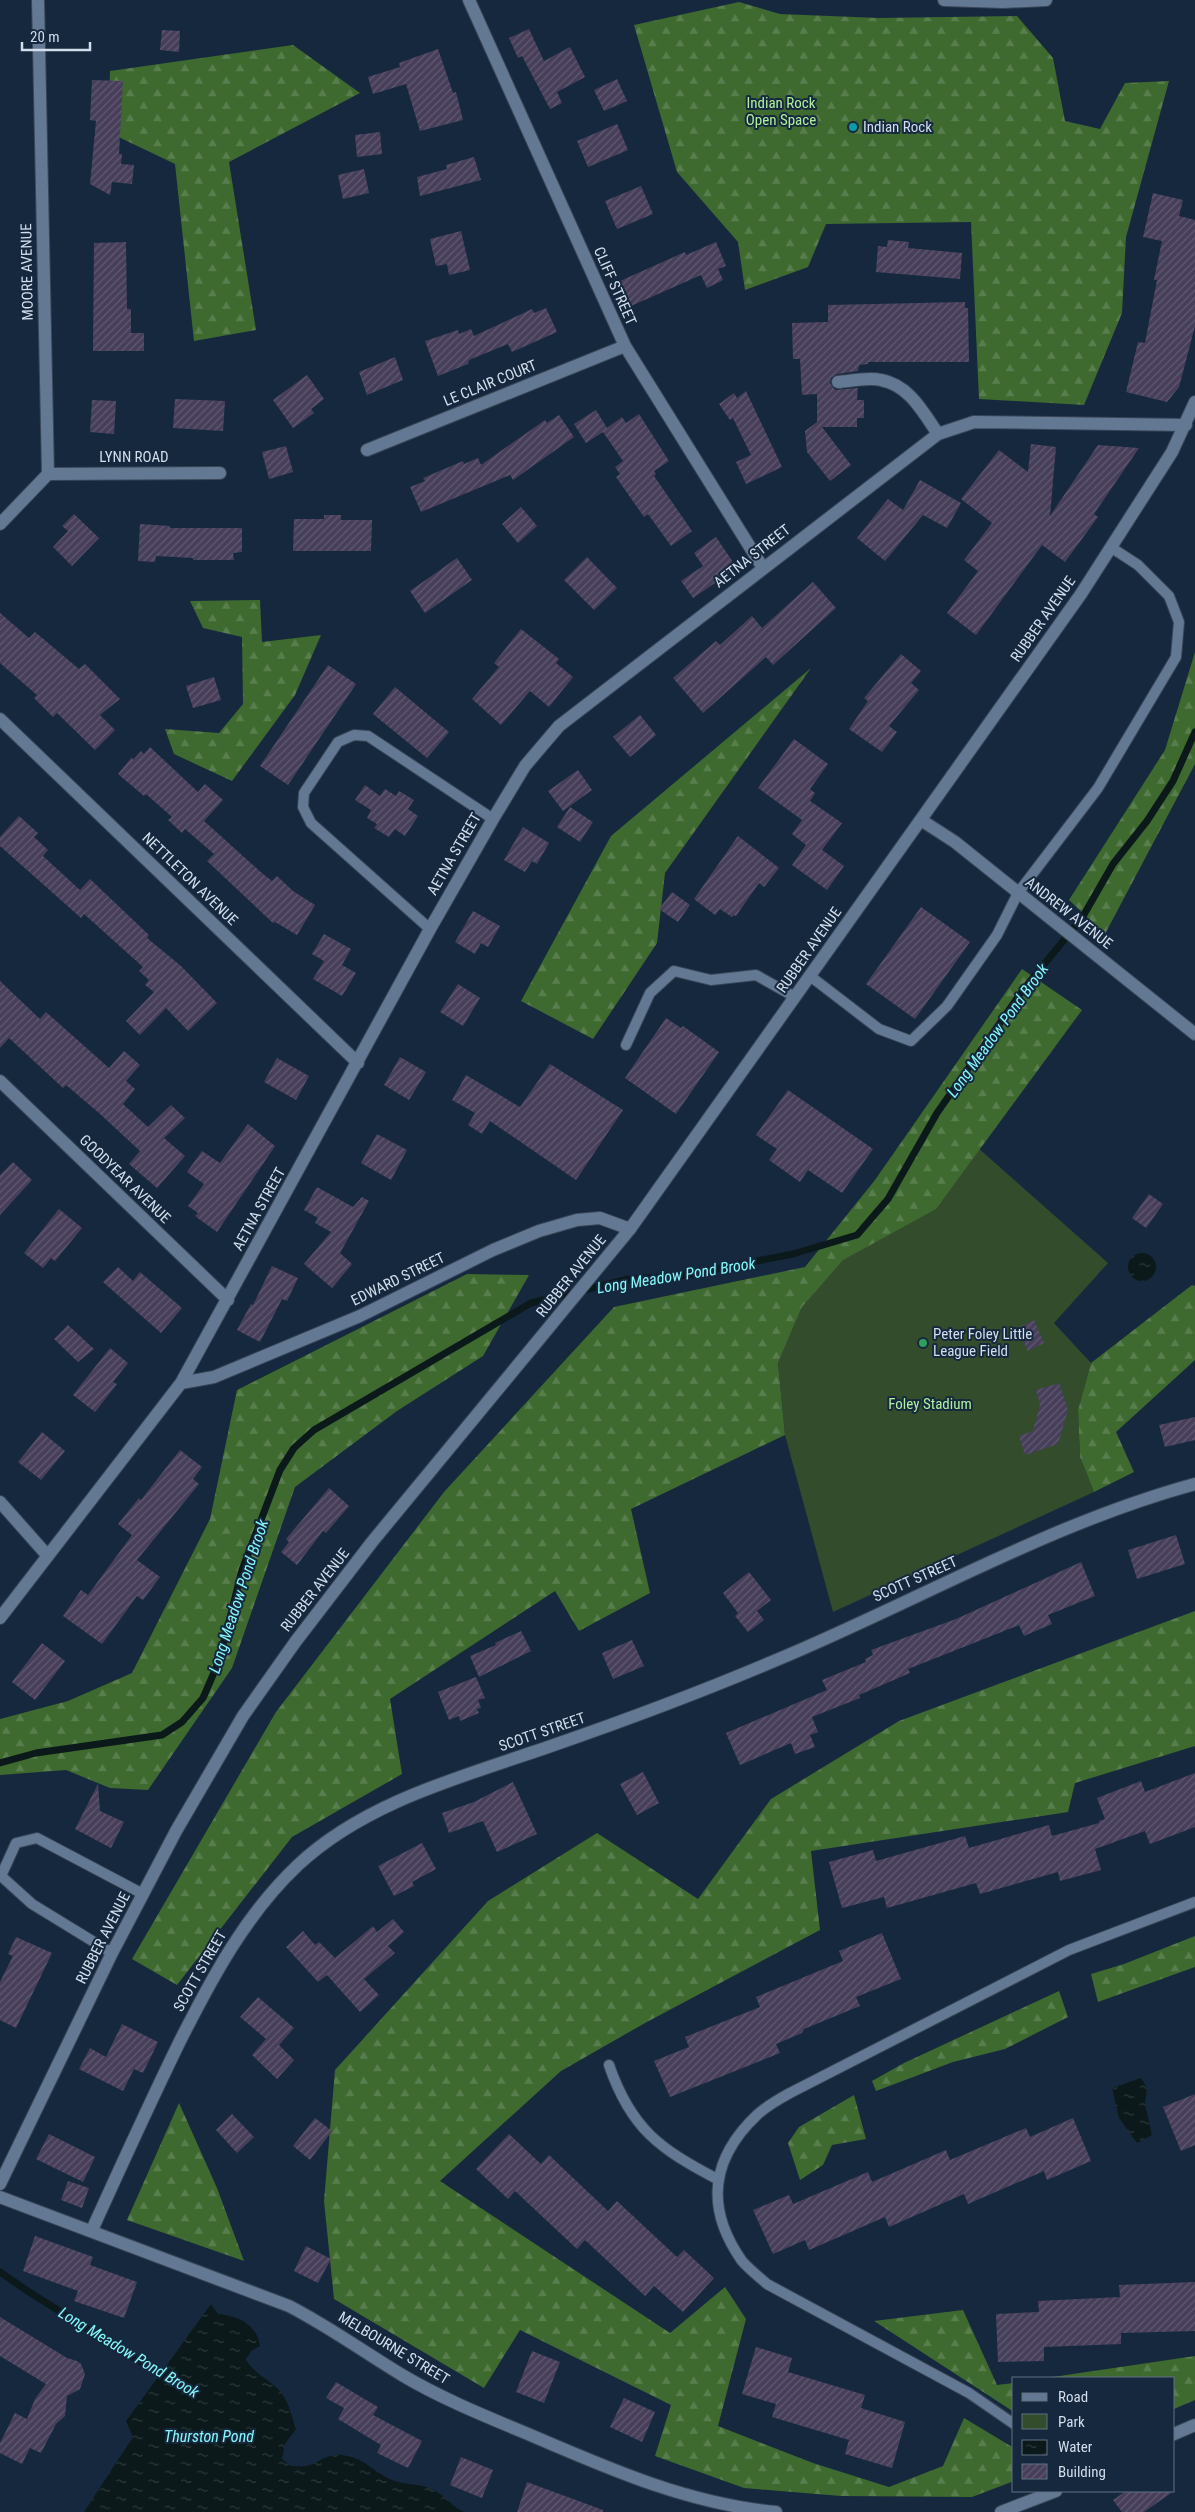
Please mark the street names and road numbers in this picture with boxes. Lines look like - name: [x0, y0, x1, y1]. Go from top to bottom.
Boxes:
- street label: MOORE AVENUE: [17, 223, 37, 321]
- street label: CLIFF STREET: [590, 244, 640, 328]
- street label: LE CLAIR COURT: [441, 356, 539, 410]
- street label: LYNN ROAD: [99, 448, 169, 466]
- street label: AETNA STREET: [710, 520, 794, 591]
- street label: RUBBER AVENUE: [1007, 573, 1079, 665]
- street label: AETNA STREET: [423, 810, 485, 898]
- street label: NETTLETON AVENUE: [139, 829, 241, 929]
- street label: ANDREW AVENUE: [1022, 873, 1116, 953]
- street label: RUBBER AVENUE: [773, 904, 845, 996]
- street label: GOODYEAR AVENUE: [76, 1131, 174, 1227]
- street label: AETNA STREET: [229, 1164, 289, 1254]
- street label: RUBBER AVENUE: [532, 1231, 610, 1321]
- street label: EDWARD STREET: [348, 1248, 448, 1309]
- street label: RUBBER AVENUE: [277, 1545, 353, 1635]
- street label: SCOTT STREET: [870, 1552, 960, 1606]
- street label: SCOTT STREET: [496, 1709, 588, 1755]
- street label: RUBBER AVENUE: [72, 1889, 134, 1987]
- street label: SCOTT STREET: [170, 1927, 230, 2015]
- street label: MELBOURNE STREET: [335, 2308, 453, 2388]

